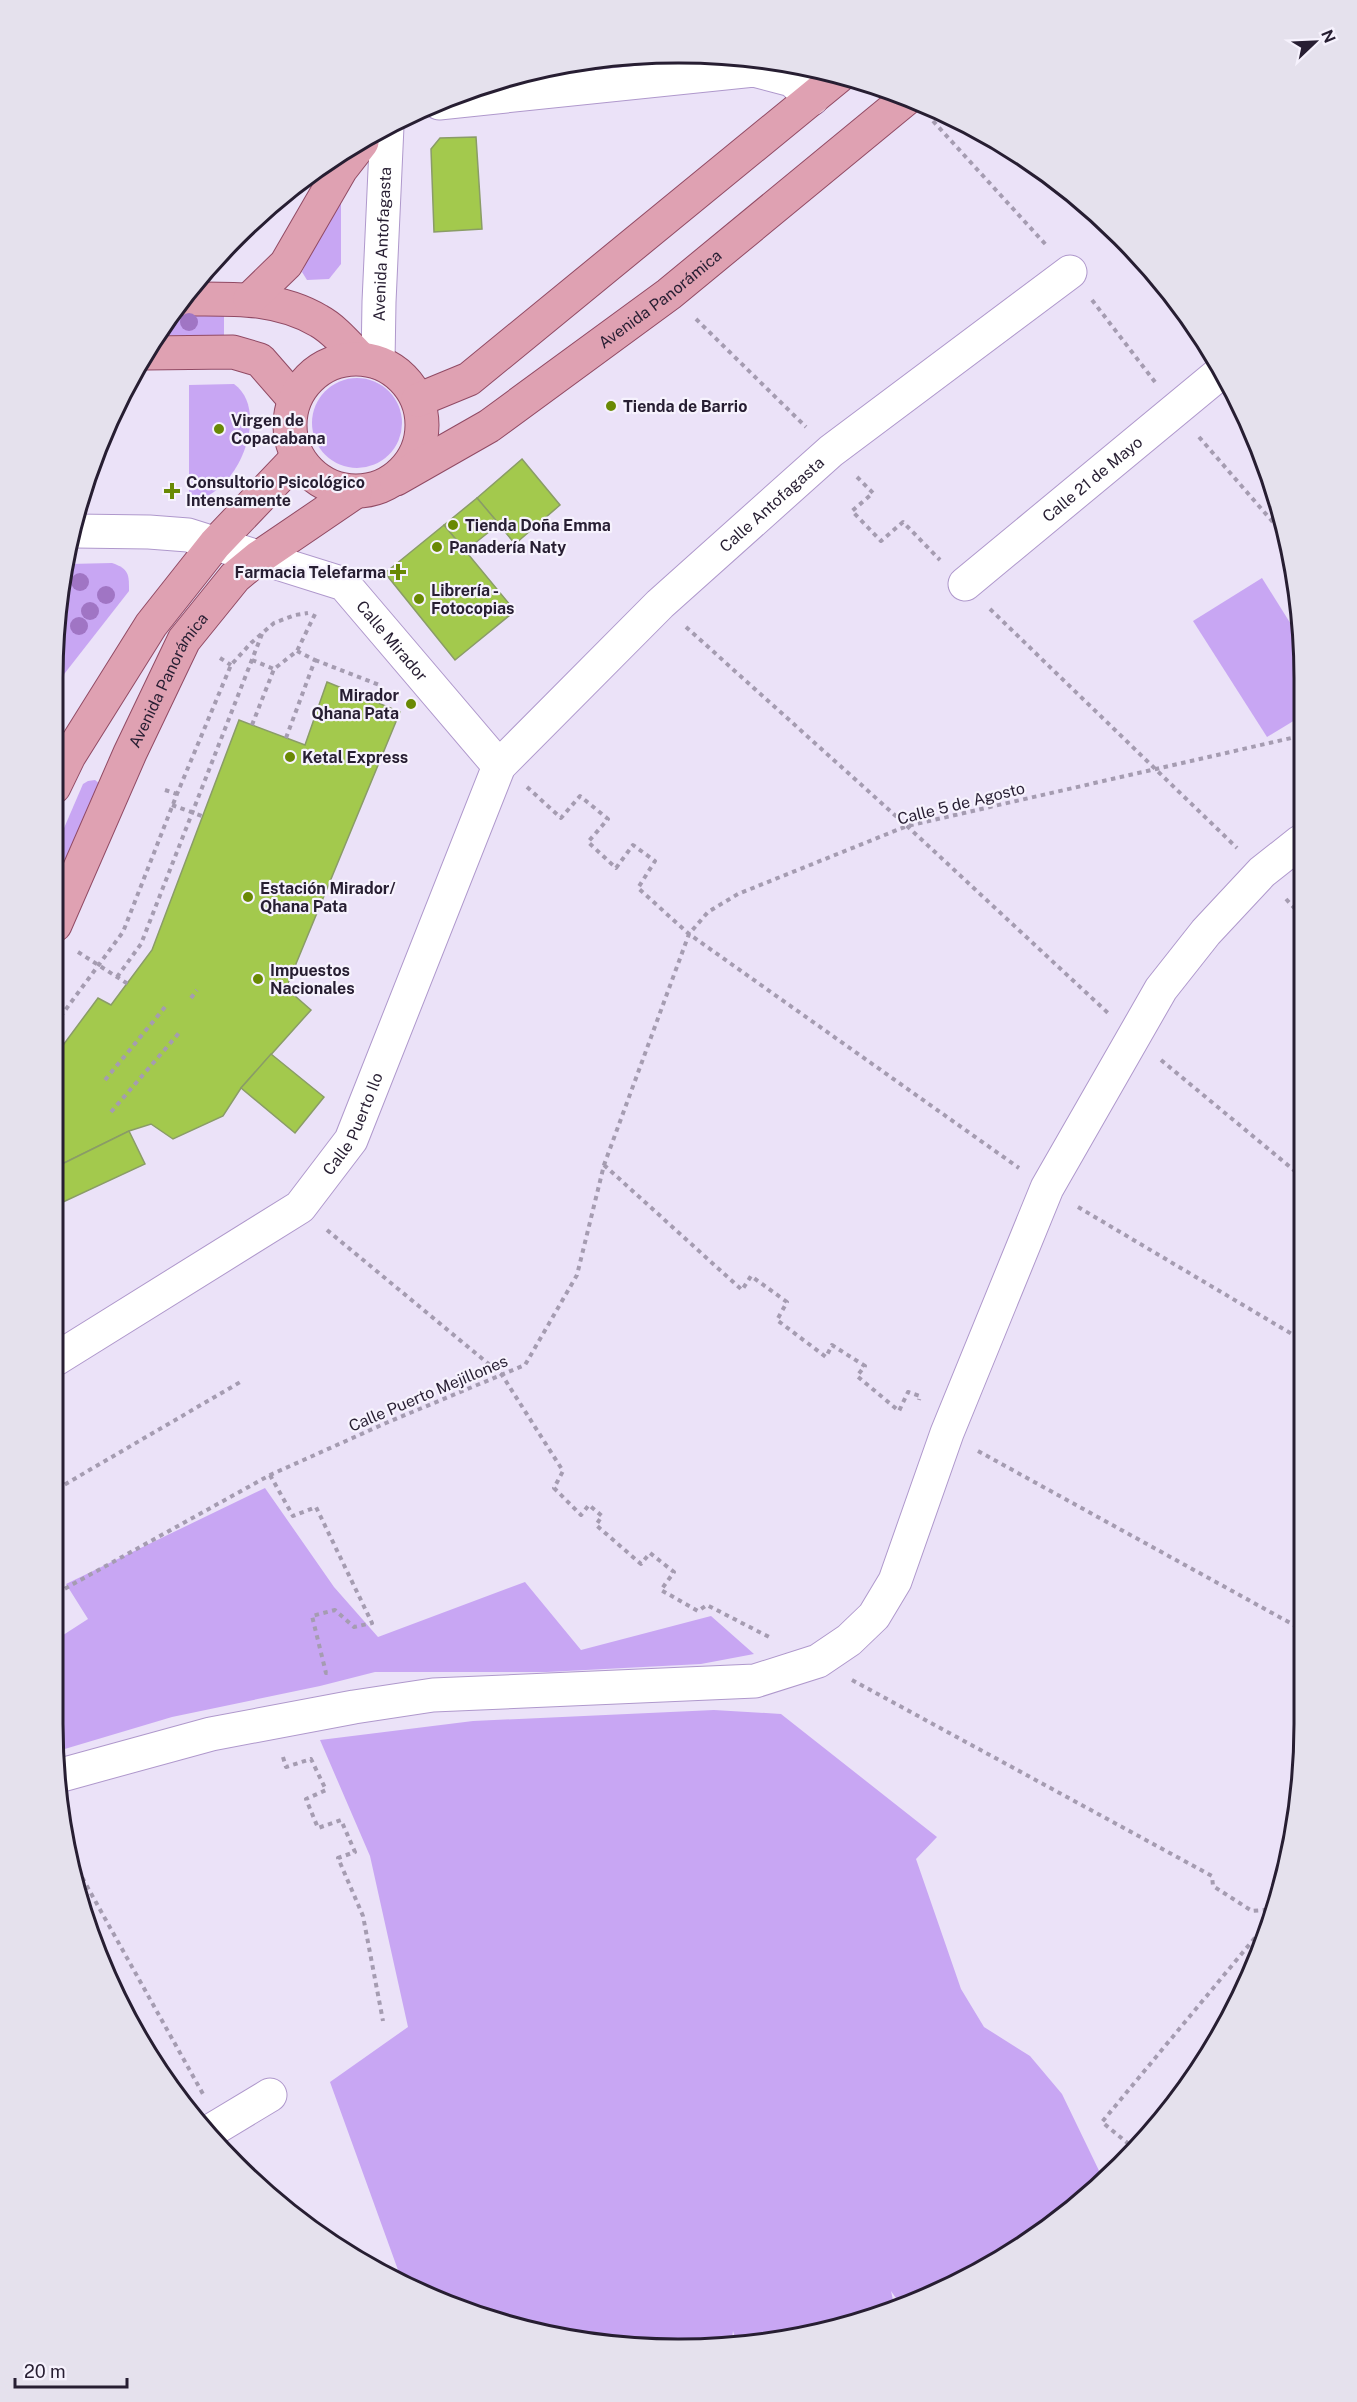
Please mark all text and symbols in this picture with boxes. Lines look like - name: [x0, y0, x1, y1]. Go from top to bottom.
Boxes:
- north arrow: [1285, 12, 1345, 72]
- text: N: [1317, 27, 1340, 46]
- street label: Avenida Antofagasta: [370, 166, 395, 322]
- street label: Avenida Panorámica: [595, 246, 725, 353]
- place label: Tienda de Barrio: [623, 397, 747, 416]
- marker: Tienda de Barrio: [604, 399, 618, 413]
- place label: Virgen de Copacabana: [231, 411, 325, 448]
- marker: Virgen de Copacabana: [212, 422, 226, 436]
- street label: Calle 21 de Mayo: [1039, 432, 1146, 526]
- street label: Calle Antofagasta: [716, 453, 828, 556]
- place label: Consultorio Psicológico Intensamente: [186, 473, 365, 510]
- marker: Consultorio Psicológico Intensamente: [163, 482, 181, 500]
- place label: Tienda Doña Emma: [465, 516, 611, 535]
- marker: Tienda Doña Emma: [446, 518, 460, 532]
- place label: Panadería Naty: [449, 538, 566, 557]
- marker: Panadería Naty: [430, 540, 444, 554]
- place label: Farmacia Telefarma: [235, 563, 386, 582]
- marker: Farmacia Telefarma: [391, 565, 405, 579]
- place label: Librería - Fotocopias: [431, 581, 514, 618]
- marker: Librería - Fotocopias: [412, 592, 426, 606]
- street label: Calle Mirador: [352, 597, 431, 685]
- street label: Avenida Panorámica: [125, 609, 212, 751]
- place label: Mirador Qhana Pata: [312, 686, 399, 723]
- marker: Mirador Qhana Pata: [404, 697, 418, 711]
- place label: Ketal Express: [302, 748, 408, 767]
- marker: Ketal Express: [283, 750, 297, 764]
- street label: Calle 5 de Agosto: [895, 778, 1027, 829]
- place label: Estación Mirador/ Qhana Pata: [260, 879, 396, 916]
- marker: Estación Mirador/ Qhana Pata: [241, 890, 255, 904]
- place label: Impuestos Nacionales: [270, 961, 355, 998]
- marker: Impuestos Nacionales: [251, 972, 265, 986]
- street label: Calle Puerto Ilo: [319, 1070, 387, 1179]
- street label: Calle Puerto Mejillones: [346, 1351, 511, 1436]
- scale bar: [15, 2351, 128, 2389]
- text: 20 m: [24, 2361, 66, 2382]

